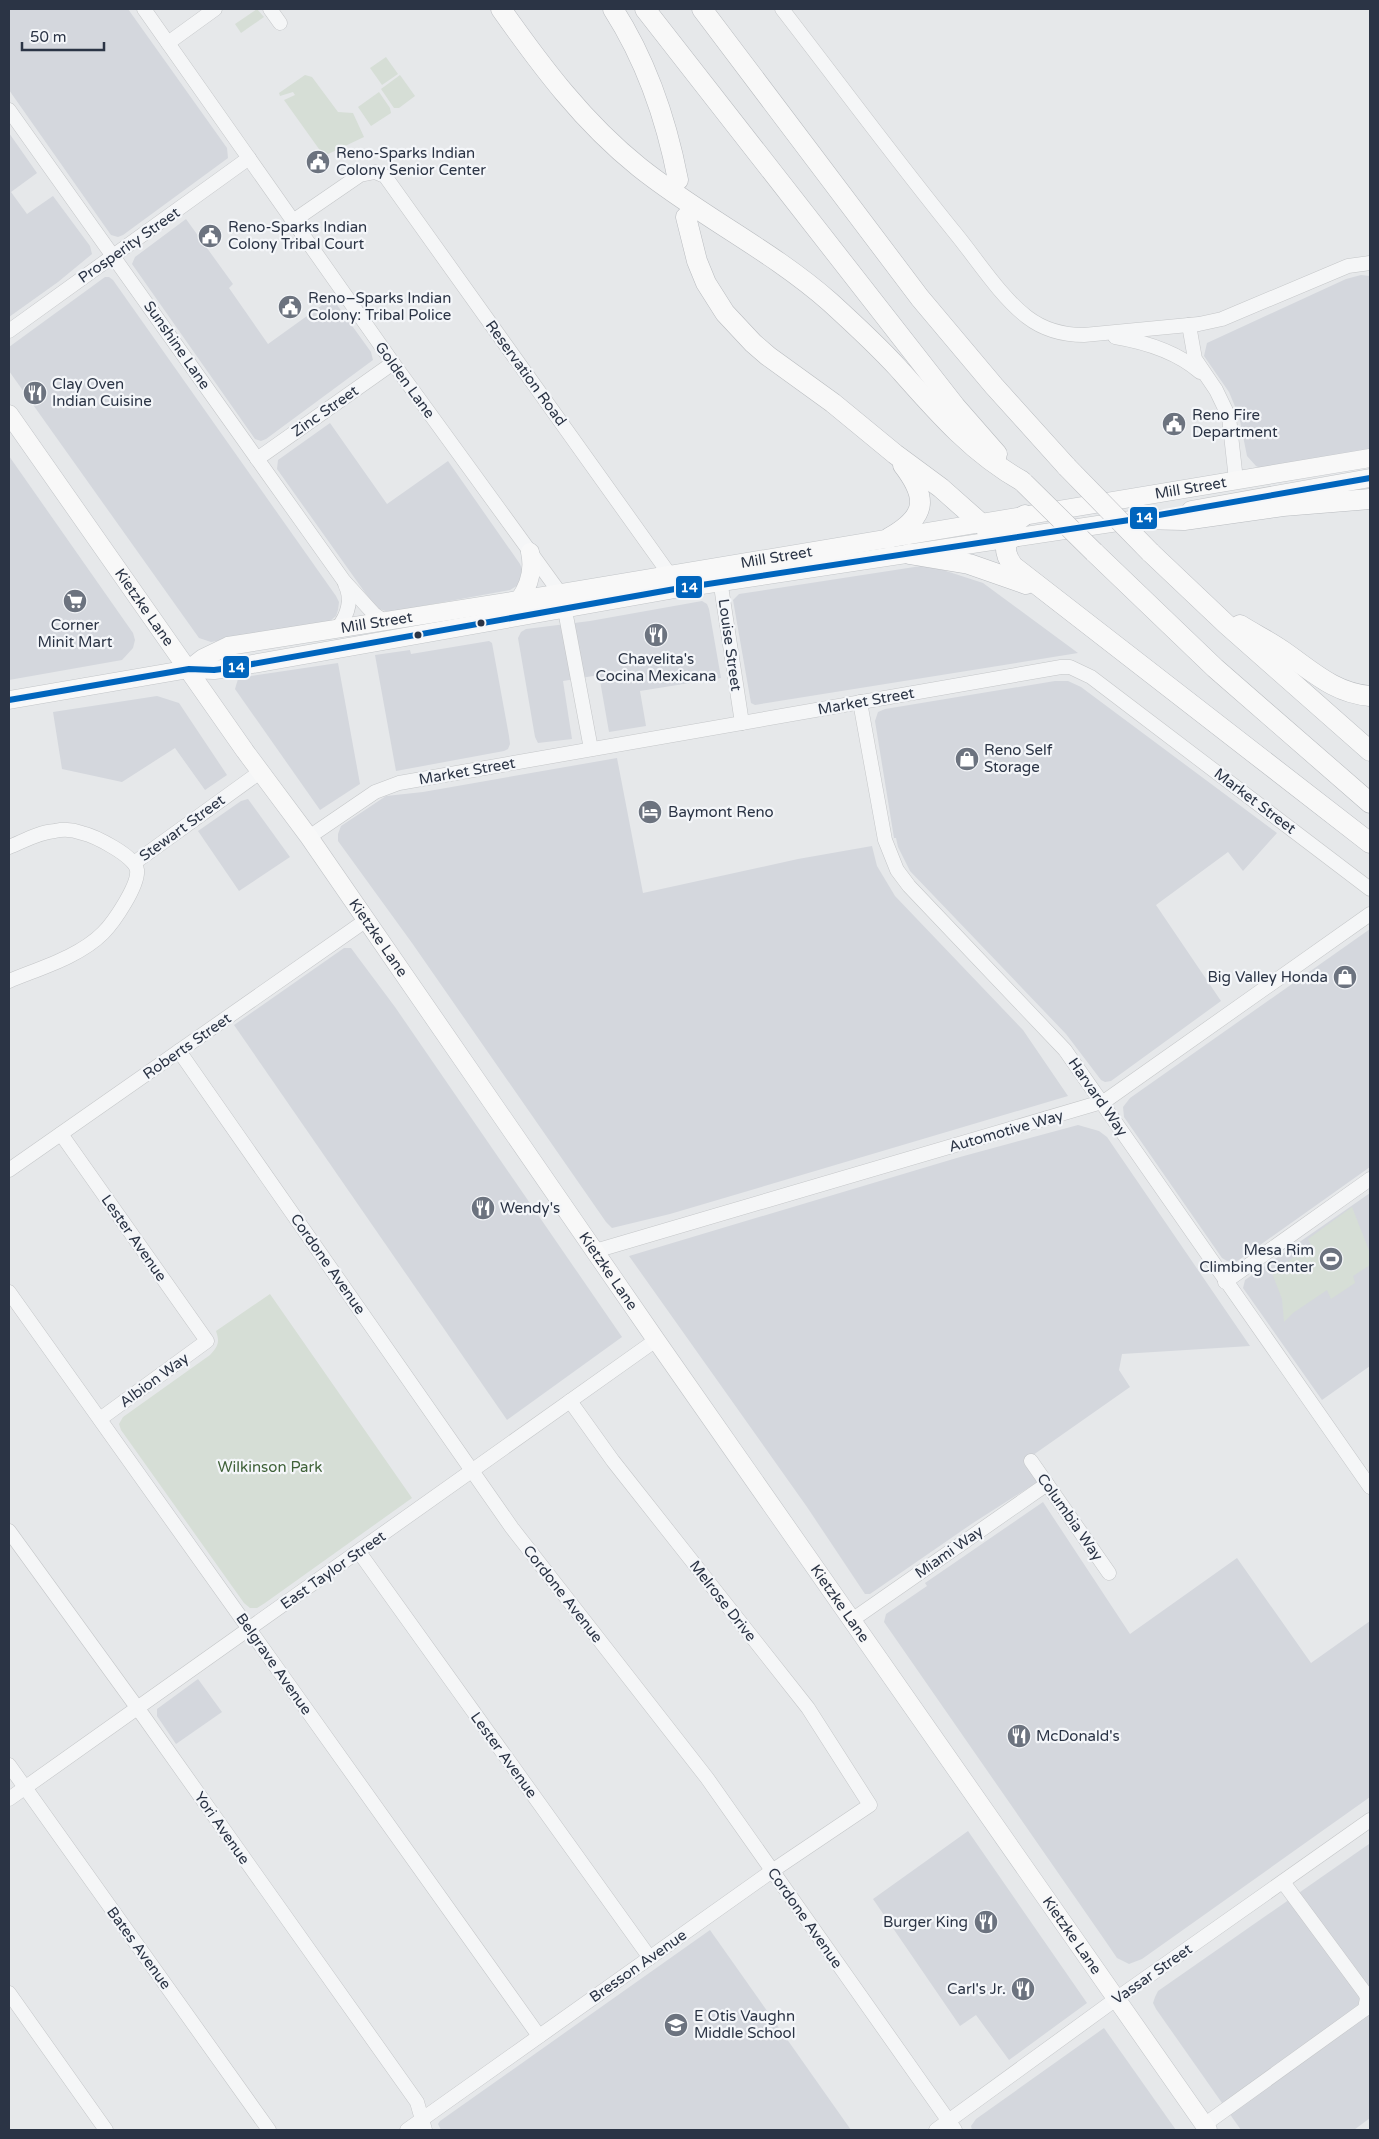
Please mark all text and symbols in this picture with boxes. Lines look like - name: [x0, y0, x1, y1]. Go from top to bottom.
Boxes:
- scale bar: [22, 20, 105, 52]
- text: 50 m: [30, 28, 67, 46]
- place label: Reno-Sparks Indian Colony Senior Center: [336, 144, 486, 179]
- public building icon: Reno-Sparks Indian Colony Senior Center: [305, 149, 331, 175]
- street label: Prosperity Street: [75, 203, 183, 287]
- place label: Reno-Sparks Indian Colony Tribal Court: [228, 218, 367, 253]
- public building icon: Reno-Sparks Indian Colony Tribal Court: [197, 223, 223, 249]
- place label: Reno–Sparks Indian Colony: Tribal Police: [308, 289, 451, 324]
- public building icon: Reno–Sparks Indian Colony: Tribal Police: [277, 294, 303, 320]
- street label: Sunshine Lane: [140, 297, 214, 393]
- street label: Reservation Road: [482, 317, 570, 429]
- street label: Golden Lane: [371, 338, 439, 422]
- place label: Clay Oven Indian Cuisine: [52, 375, 152, 410]
- restaurant icon: Clay Oven Indian Cuisine: [22, 380, 48, 406]
- street label: Zinc Street: [288, 381, 362, 441]
- place label: Reno Fire Department: [1192, 406, 1278, 441]
- public building icon: Reno Fire Department: [1161, 411, 1187, 437]
- street label: Mill Street: [1153, 473, 1228, 503]
- line badge: 14: [1129, 506, 1158, 530]
- text: 14: [1135, 509, 1153, 526]
- street label: Mill Street: [739, 542, 814, 572]
- street label: Kietzke Lane: [111, 565, 178, 650]
- line badge: 14: [675, 575, 703, 599]
- text: 14: [680, 579, 698, 596]
- supermarket icon: Corner Minit Mart: [62, 588, 88, 614]
- street label: Louise Street: [715, 598, 745, 693]
- street label: Mill Street: [339, 608, 414, 637]
- place label: Corner Minit Mart: [38, 616, 113, 651]
- unlabelled marker: [476, 618, 486, 628]
- restaurant icon: Chavelita's Cocina Mexicana: [643, 622, 669, 648]
- unlabelled marker: [413, 630, 423, 640]
- place label: Chavelita's Cocina Mexicana: [595, 650, 717, 685]
- line badge: 14: [222, 655, 250, 679]
- text: 14: [227, 659, 245, 676]
- street label: Market Street: [816, 684, 916, 718]
- place label: Reno Self Storage: [984, 741, 1053, 776]
- shop icon: Reno Self Storage: [954, 746, 980, 772]
- street label: Market Street: [417, 754, 517, 788]
- street label: Market Street: [1211, 764, 1300, 838]
- street label: Stewart Street: [136, 791, 229, 865]
- hotel icon: Baymont Reno: [637, 799, 663, 825]
- place label: Baymont Reno: [668, 803, 774, 821]
- street label: Kietzke Lane: [345, 895, 412, 980]
- shop icon: Big Valley Honda: [1332, 964, 1358, 990]
- place label: Big Valley Honda: [1208, 968, 1328, 986]
- street label: Roberts Street: [140, 1009, 235, 1083]
- street label: Harvard Way: [1064, 1054, 1132, 1140]
- street label: Automotive Way: [947, 1106, 1065, 1156]
- street label: Lester Avenue: [97, 1191, 171, 1285]
- restaurant icon: Wendy's: [470, 1195, 496, 1221]
- place label: Wendy's: [500, 1199, 560, 1217]
- street label: Cordone Avenue: [287, 1210, 369, 1318]
- street label: Kietzke Lane: [575, 1229, 642, 1314]
- place label: Mesa Rim Climbing Center: [1199, 1241, 1314, 1276]
- sports icon: Mesa Rim Climbing Center: [1318, 1246, 1344, 1272]
- street label: Albion Way: [116, 1349, 192, 1411]
- park label: Wilkinson Park: [218, 1458, 322, 1476]
- street label: Columbia Way: [1033, 1470, 1107, 1564]
- street label: Miami Way: [912, 1522, 986, 1582]
- street label: East Taylor Street: [277, 1527, 389, 1613]
- street label: Cordone Avenue: [519, 1542, 607, 1646]
- street label: Melrose Drive: [686, 1557, 760, 1645]
- street label: Kietzke Lane: [807, 1561, 873, 1646]
- street label: Belgrave Avenue: [232, 1610, 316, 1718]
- street label: Lester Avenue: [467, 1709, 541, 1801]
- restaurant icon: McDonald's: [1006, 1723, 1032, 1749]
- place label: McDonald's: [1036, 1727, 1120, 1745]
- street label: Yori Avenue: [190, 1788, 254, 1868]
- street label: Cordone Avenue: [764, 1864, 846, 1972]
- street label: Kietzke Lane: [1039, 1893, 1105, 1978]
- street label: Bates Avenue: [103, 1903, 175, 1993]
- restaurant icon: Burger King: [973, 1909, 999, 1935]
- place label: Burger King: [883, 1913, 968, 1931]
- street label: Bresson Avenue: [586, 1926, 690, 2006]
- street label: Vassar Street: [1109, 1940, 1196, 2008]
- restaurant icon: Carl's Jr.: [1010, 1976, 1036, 2002]
- place label: Carl's Jr.: [947, 1980, 1006, 1998]
- place label: E Otis Vaughn Middle School: [694, 2007, 795, 2042]
- school or university icon: E Otis Vaughn Middle School: [663, 2012, 689, 2038]

